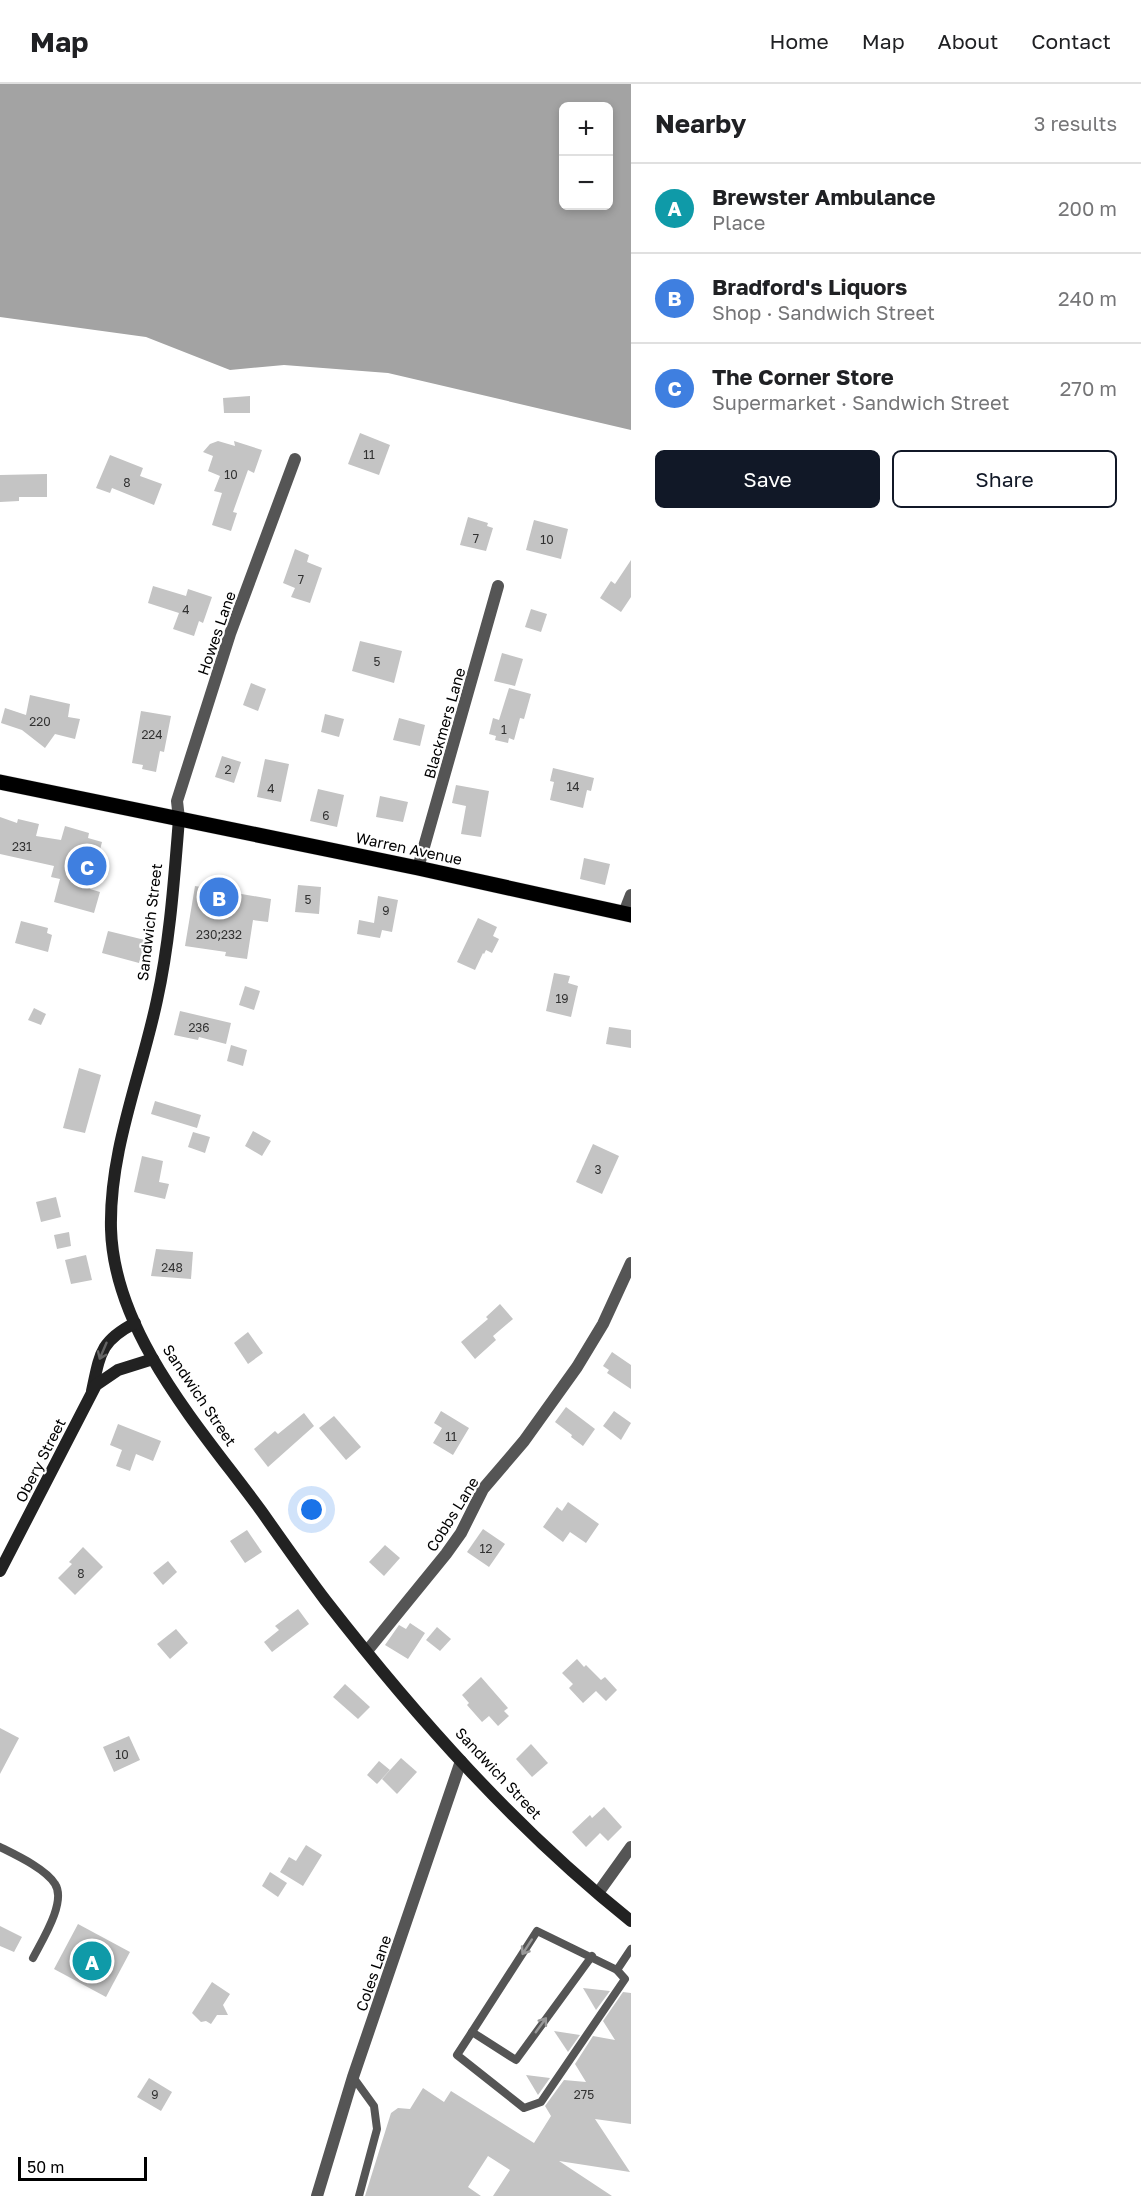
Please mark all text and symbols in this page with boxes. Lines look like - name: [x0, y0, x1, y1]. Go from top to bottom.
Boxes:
- text: Map: [30, 25, 88, 58]
- text: Home: [769, 28, 829, 54]
- text: Map: [862, 28, 905, 54]
- text: About: [938, 28, 998, 54]
- text: Contact: [1031, 28, 1111, 54]
- map controls: [559, 102, 613, 210]
- button: +: [559, 102, 613, 156]
- text: Nearby: [655, 108, 746, 139]
- text: 3 results: [1034, 111, 1117, 135]
- button: −: [559, 156, 613, 210]
- text: Brewster Ambulance: [712, 183, 935, 210]
- text: A: [667, 196, 682, 220]
- text: 200 m: [1058, 196, 1117, 220]
- text: Place: [712, 210, 765, 234]
- text: Bradford's Liquors: [712, 273, 907, 300]
- text: B: [667, 286, 682, 310]
- text: 240 m: [1058, 286, 1117, 310]
- text: Shop · Sandwich Street: [712, 300, 935, 324]
- text: The Corner Store: [712, 363, 894, 390]
- text: C: [667, 376, 682, 400]
- text: 270 m: [1060, 376, 1117, 400]
- text: Supermarket · Sandwich Street: [712, 390, 1010, 414]
- house number: 11: [363, 447, 375, 462]
- button: Save: [655, 450, 880, 508]
- button: Share: [892, 450, 1117, 508]
- house number: 10: [224, 467, 238, 482]
- house number: 8: [123, 475, 131, 490]
- house number: 7: [473, 531, 479, 546]
- house number: 10: [540, 532, 554, 547]
- house number: 7: [298, 572, 304, 587]
- street label: Howes Lane: [193, 588, 239, 677]
- house number: 4: [182, 602, 190, 617]
- house number: 5: [374, 654, 381, 669]
- street label: Blackmers Lane: [420, 665, 469, 781]
- house number: 220: [29, 714, 51, 729]
- house number: 1: [501, 722, 507, 737]
- house number: 224: [141, 727, 163, 742]
- house number: 2: [225, 762, 232, 777]
- house number: 14: [566, 779, 580, 794]
- house number: 4: [267, 781, 275, 796]
- house number: 6: [322, 808, 330, 823]
- street label: Warren Avenue: [354, 828, 464, 868]
- house number: 231: [12, 839, 32, 854]
- pin: C: [68, 844, 106, 888]
- street label: Sandwich Street: [133, 862, 165, 982]
- pin: B: [200, 874, 238, 920]
- house number: 5: [305, 892, 312, 907]
- house number: 9: [382, 903, 390, 918]
- house number: 230;232: [196, 927, 242, 942]
- house number: 19: [555, 991, 569, 1006]
- house number: 236: [188, 1020, 210, 1035]
- house number: 3: [594, 1162, 602, 1177]
- house number: 248: [161, 1260, 183, 1275]
- street label: Sandwich Street: [159, 1341, 241, 1449]
- one-way arrow: [97, 1342, 108, 1360]
- street label: Obery Street: [11, 1415, 69, 1505]
- house number: 11: [445, 1429, 457, 1444]
- street label: Cobbs Lane: [422, 1473, 482, 1555]
- your location: [297, 1495, 326, 1524]
- house number: 12: [480, 1541, 492, 1556]
- house number: 8: [77, 1566, 85, 1581]
- street label: Sandwich Street: [452, 1724, 546, 1822]
- house number: 10: [115, 1747, 129, 1762]
- street label: Coles Lane: [352, 1932, 395, 2013]
- pin: A: [72, 1938, 112, 1984]
- one-way arrow: [520, 1938, 532, 1955]
- one-way arrow: [535, 2018, 547, 2034]
- house number: 9: [151, 2087, 159, 2102]
- house number: 275: [574, 2087, 594, 2102]
- scale bar: [18, 2154, 147, 2182]
- text: 50 m: [27, 2157, 64, 2177]

